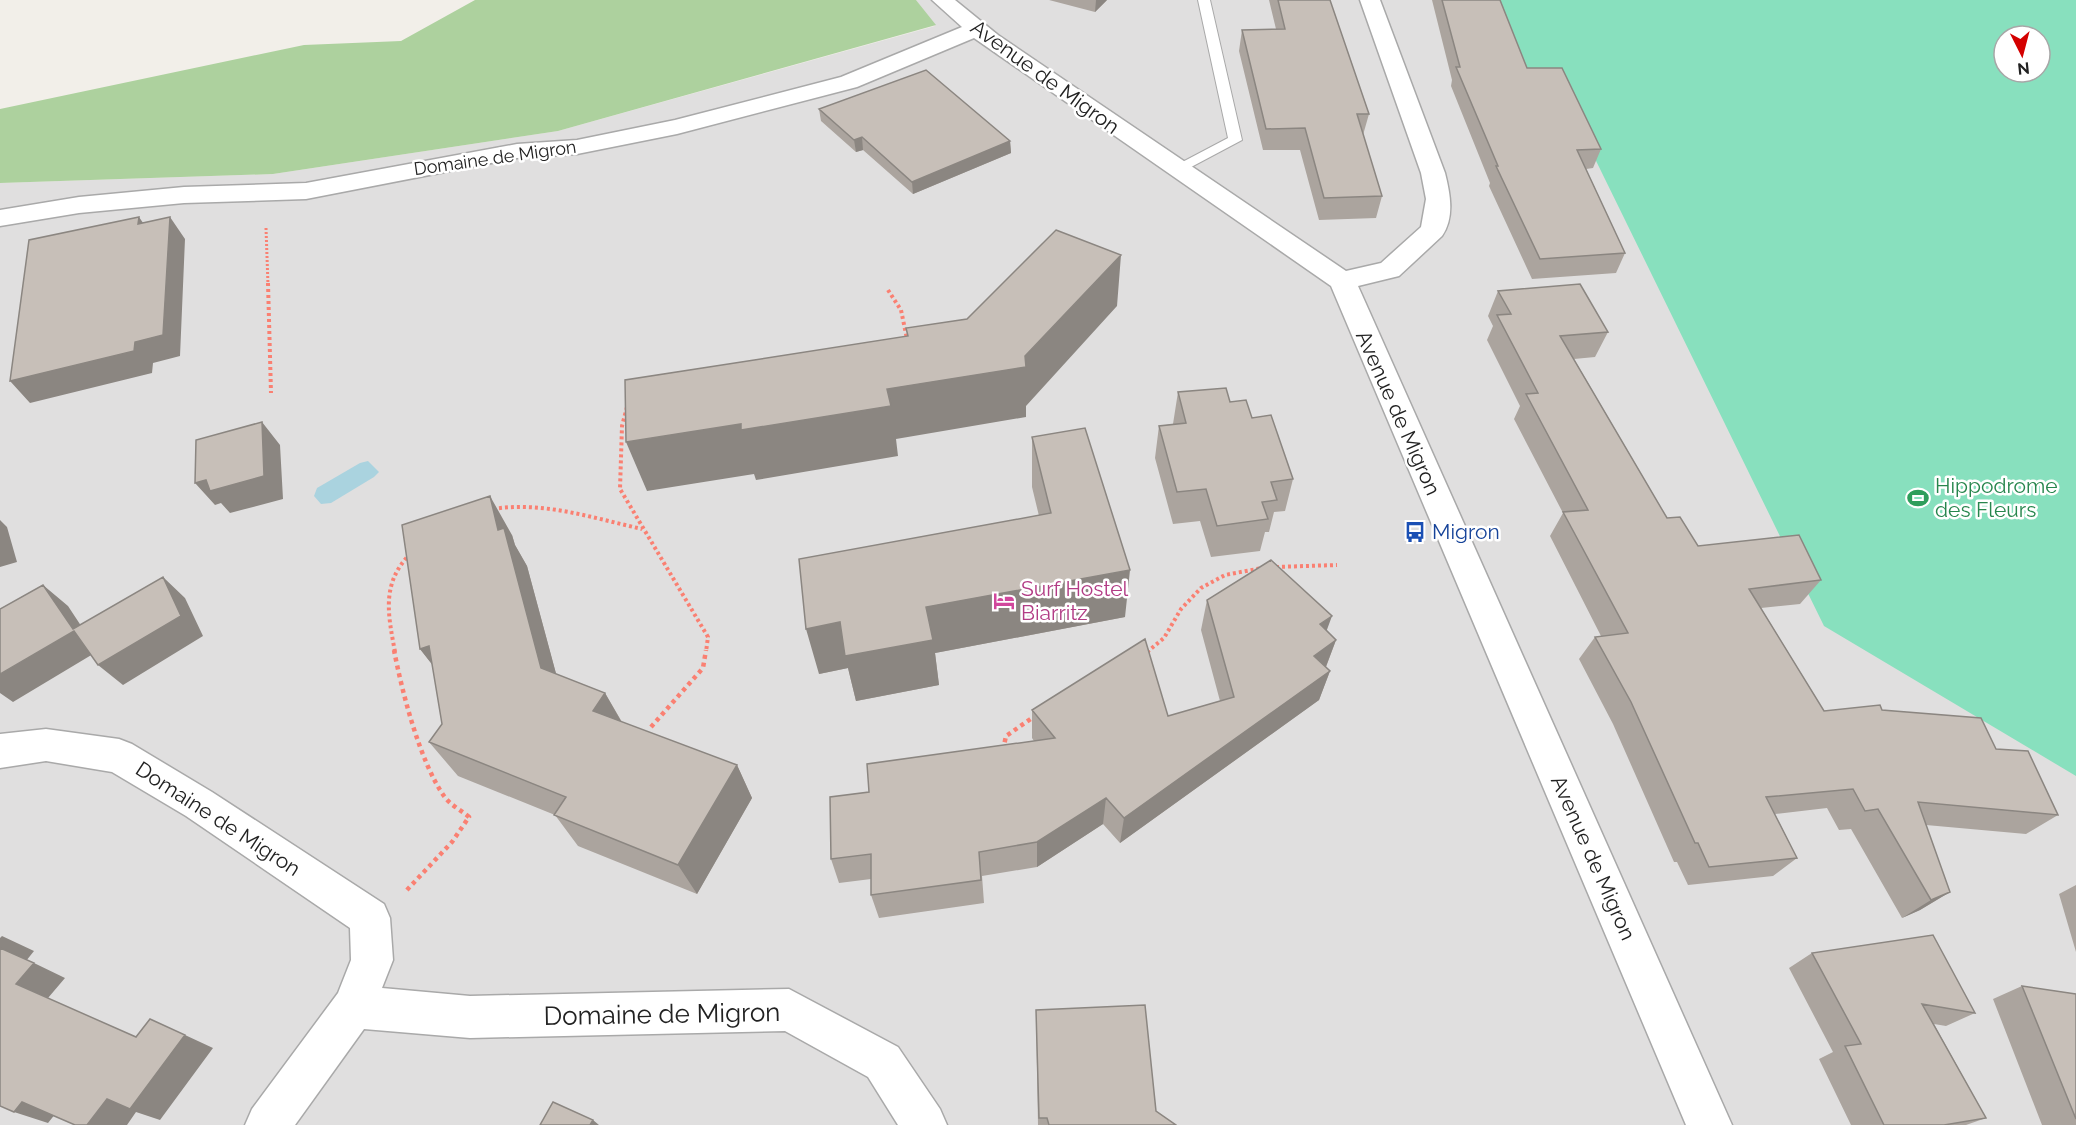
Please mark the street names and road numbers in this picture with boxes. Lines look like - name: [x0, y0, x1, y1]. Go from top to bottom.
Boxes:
- street label: Avenue de Migron: [966, 14, 1124, 139]
- street label: Domaine de Migron: [412, 136, 578, 179]
- street label: Avenue de Migron: [1351, 327, 1446, 499]
- street label: Domaine de Migron: [131, 756, 305, 881]
- street label: Avenue de Migron: [1546, 772, 1641, 944]
- street label: Domaine de Migron: [543, 997, 781, 1031]

